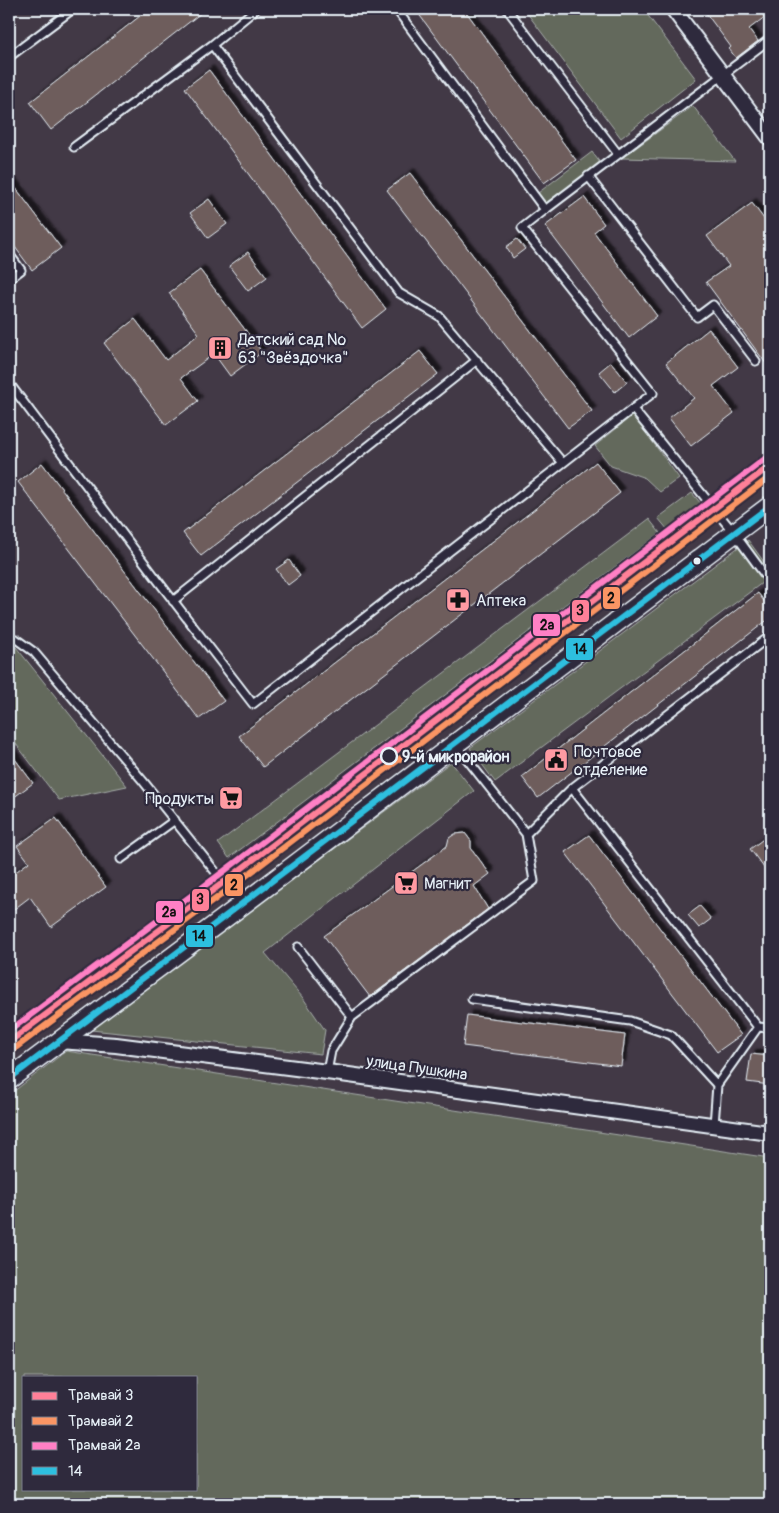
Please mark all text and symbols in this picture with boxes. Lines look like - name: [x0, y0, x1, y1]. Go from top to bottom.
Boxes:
- place label: Детский сад № 63 "Звёздочка": [237, 330, 349, 368]
- building icon: Детский сад № 63 "Звёздочка": [207, 335, 233, 361]
- unlabelled marker: [692, 556, 702, 566]
- line badge: 2: [602, 586, 621, 610]
- pharmacy icon: Аптека: [445, 587, 471, 613]
- text: 2: [607, 590, 615, 607]
- place label: Аптека: [476, 591, 526, 611]
- line badge: 3: [571, 599, 590, 623]
- text: 3: [576, 602, 584, 619]
- line badge: 2а: [532, 613, 561, 637]
- text: 2а: [540, 617, 555, 634]
- line badge: 14: [565, 637, 594, 661]
- text: 14: [573, 641, 588, 658]
- place label: Почтовое отделение: [574, 742, 648, 780]
- marker: 9-й микрорайон: [380, 747, 398, 765]
- place label: 9-й микрорайон: [402, 747, 510, 767]
- public building icon: Почтовое отделение: [543, 747, 569, 773]
- supermarket icon: Продукты: [218, 785, 244, 811]
- place label: Продукты: [145, 789, 214, 809]
- supermarket icon: Магнит: [393, 870, 419, 896]
- line badge: 2: [224, 873, 244, 897]
- place label: Магнит: [424, 874, 472, 894]
- text: 2: [230, 877, 238, 894]
- line badge: 3: [191, 888, 210, 912]
- text: 3: [196, 891, 204, 908]
- line badge: 2а: [155, 900, 184, 924]
- text: 2а: [162, 904, 177, 921]
- line badge: 14: [185, 924, 214, 948]
- text: 14: [192, 928, 207, 945]
- street label: улица Пушкина: [364, 1051, 469, 1085]
- legend: [22, 1376, 198, 1490]
- text: Трамвай 3: [68, 1386, 133, 1405]
- text: Трамвай 2: [68, 1412, 133, 1431]
- text: Трамвай 2а: [68, 1436, 140, 1455]
- text: 14: [68, 1462, 83, 1481]

